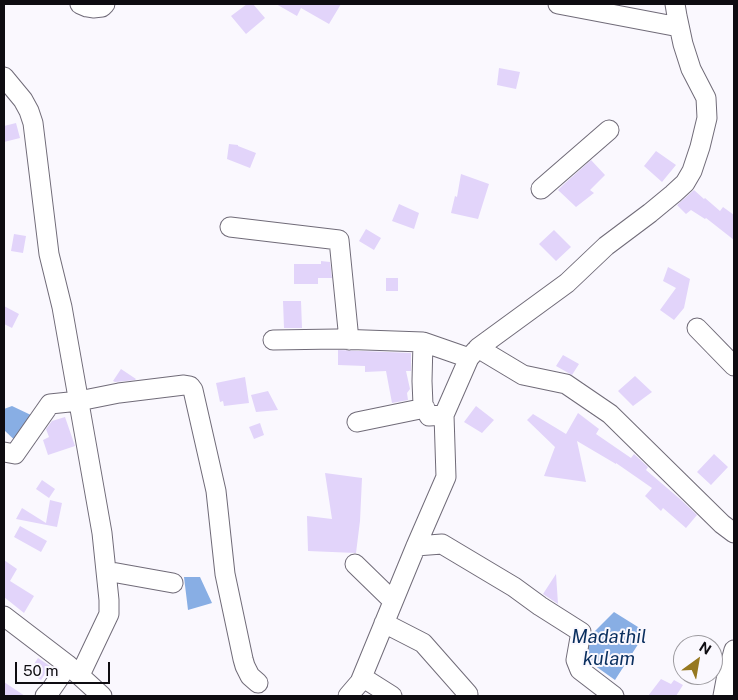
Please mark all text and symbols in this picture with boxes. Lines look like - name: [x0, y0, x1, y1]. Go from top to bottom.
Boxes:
- water label: Madathil kulam: [571, 626, 647, 670]
- north arrow: [673, 635, 723, 685]
- text: N: [697, 638, 714, 658]
- scale bar: [18, 652, 112, 684]
- text: 50 m: [23, 662, 58, 679]

